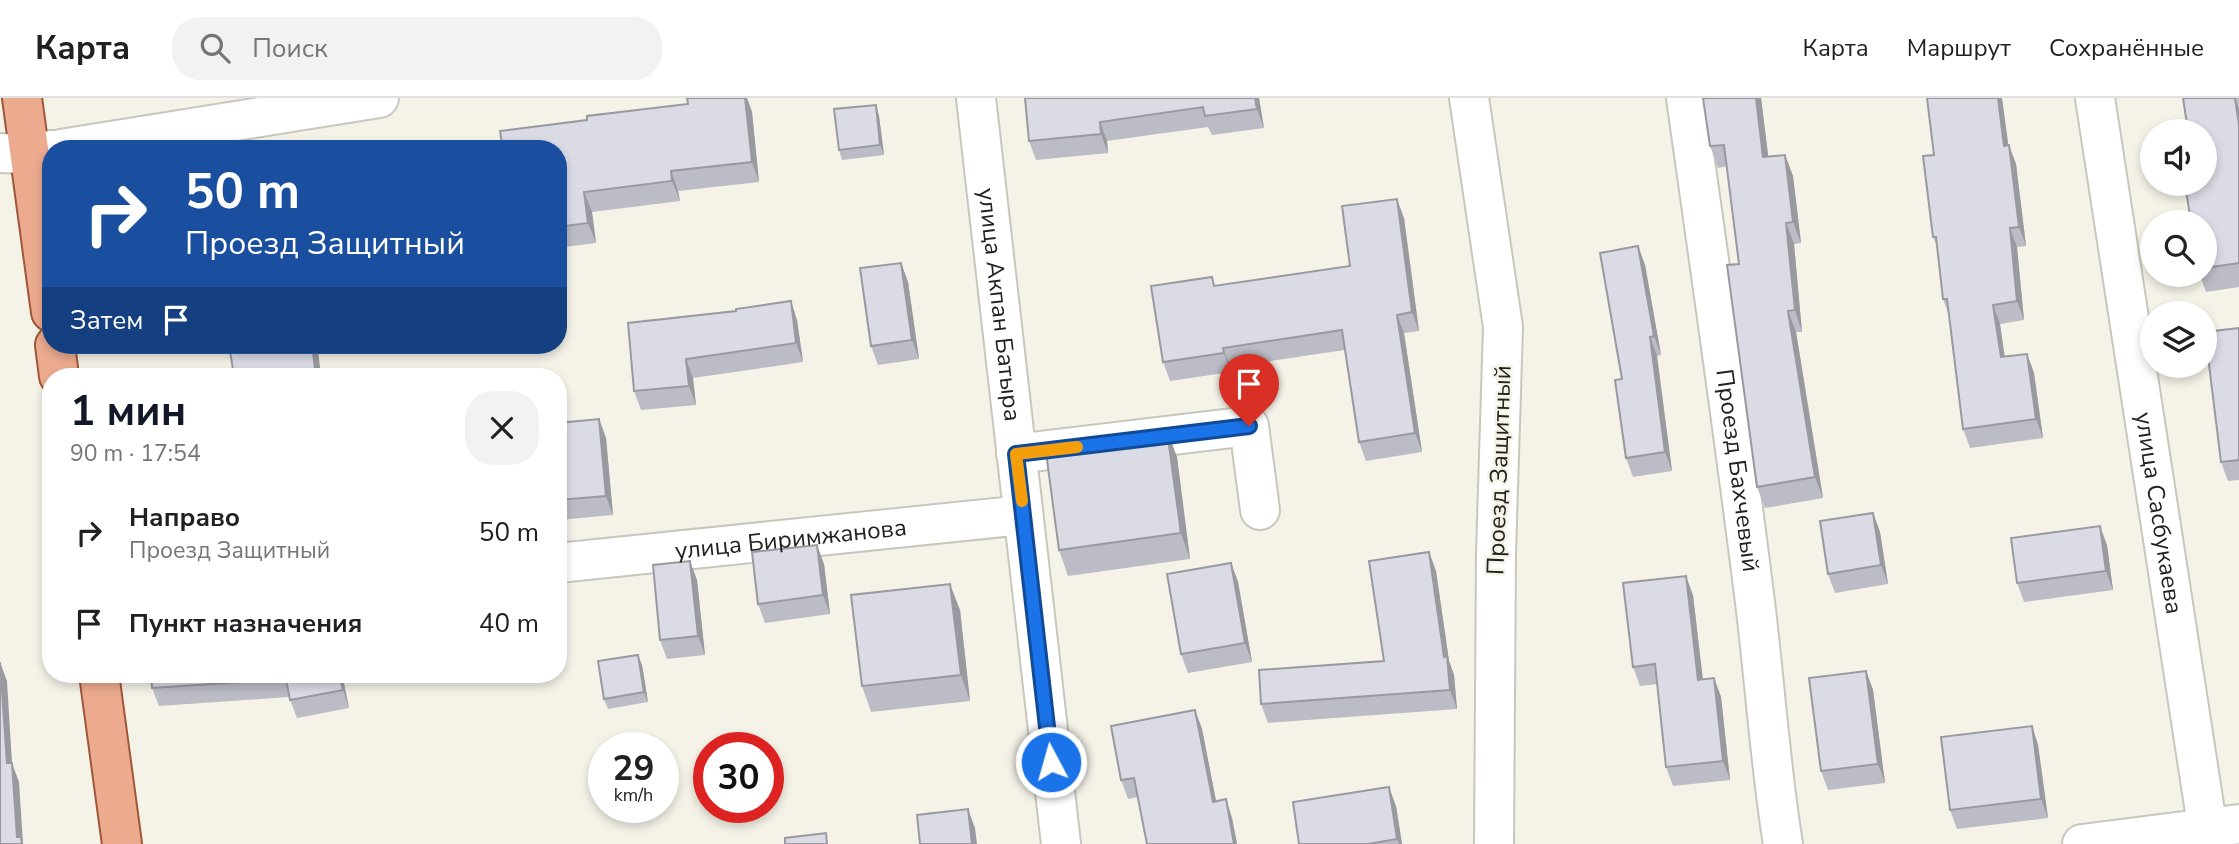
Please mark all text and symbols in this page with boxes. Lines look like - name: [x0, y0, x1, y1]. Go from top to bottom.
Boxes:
- search box: [172, 17, 662, 80]
- text: Карта: [35, 26, 130, 71]
- icon: search: [196, 29, 234, 67]
- text: Поиск: [252, 31, 328, 66]
- text: Карта: [1803, 32, 1869, 64]
- text: Маршрут: [1907, 32, 2011, 64]
- text: Сохранённые: [2049, 32, 2204, 64]
- map controls: [2140, 119, 2217, 378]
- button: sound: [2140, 119, 2217, 196]
- text: 50 m: [185, 158, 300, 225]
- icon: right: [70, 168, 161, 259]
- street label: улица Акпан Батыра: [970, 186, 1029, 423]
- button: search: [2140, 210, 2217, 287]
- text: Проезд Защитный: [185, 222, 465, 265]
- icon: arrive: [157, 301, 195, 339]
- button: layers: [2140, 301, 2217, 378]
- text: Затем: [70, 303, 143, 338]
- pin: [1219, 354, 1279, 426]
- icon: arrive: [1230, 365, 1268, 403]
- street label: Проезд Защитный: [1479, 365, 1519, 575]
- street label: Проезд Бахчевый: [1708, 367, 1767, 574]
- text: 1 мин: [70, 383, 186, 440]
- button: close: [465, 391, 539, 465]
- street label: улица Сасбукаева: [2128, 410, 2190, 616]
- text: 90 m · 17:54: [70, 438, 201, 469]
- text: Направо: [129, 500, 240, 535]
- street label: улица Биримжанова: [673, 511, 908, 567]
- icon: right: [70, 514, 108, 552]
- text: 50 m: [479, 515, 539, 550]
- text: Проезд Защитный: [129, 535, 330, 566]
- icon: arrive: [70, 605, 108, 643]
- text: Пункт назначения: [129, 606, 362, 641]
- text: 40 m: [479, 606, 539, 641]
- position arrow: [1014, 725, 1088, 799]
- speed limit sign: 30: [693, 732, 784, 823]
- text: 29: [612, 745, 655, 792]
- text: km/h: [614, 783, 653, 807]

